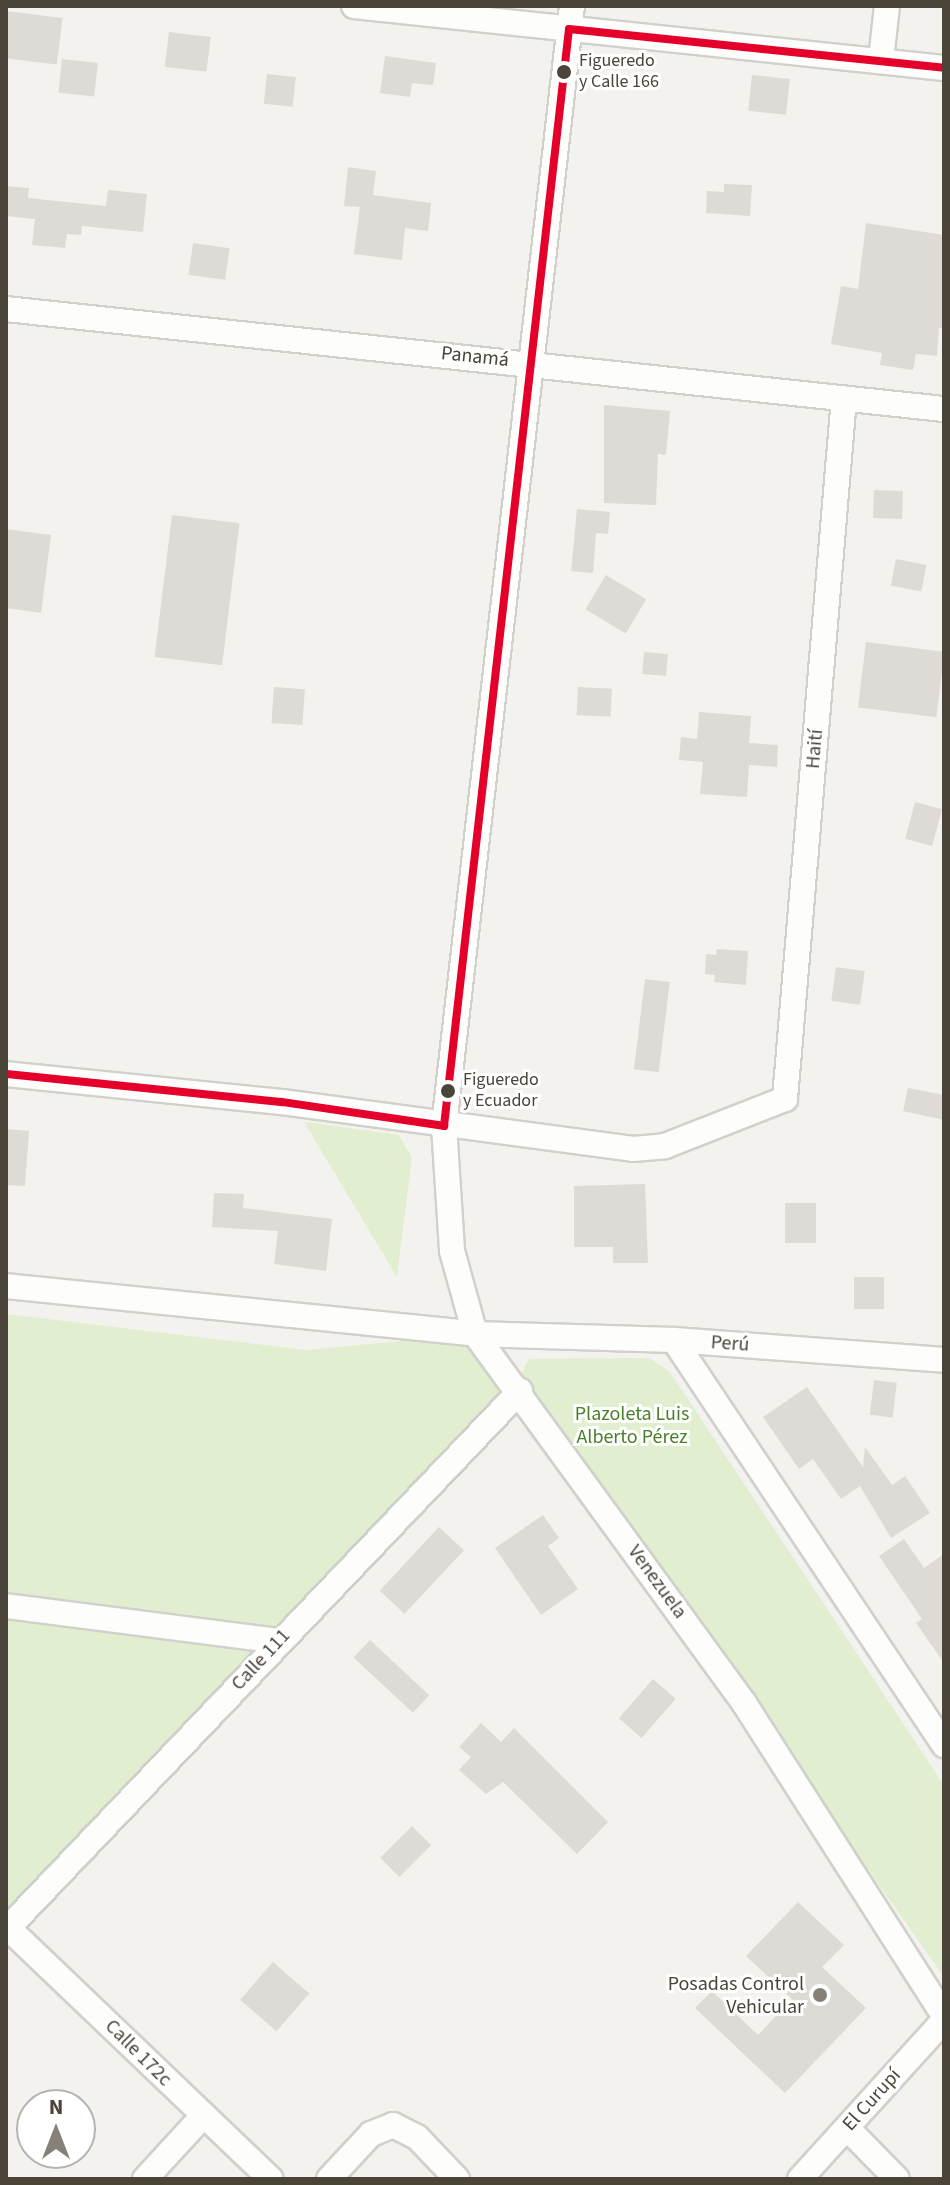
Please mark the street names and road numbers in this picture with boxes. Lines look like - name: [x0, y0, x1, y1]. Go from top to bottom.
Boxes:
- street label: Panamá: [440, 341, 510, 373]
- street label: Haití: [801, 728, 829, 770]
- street label: Perú: [710, 1331, 750, 1357]
- street label: Venezuela: [622, 1541, 692, 1623]
- street label: Calle 111: [226, 1624, 296, 1696]
- street label: Calle 172c: [100, 2015, 176, 2091]
- street label: El Curupí: [838, 2064, 906, 2136]

